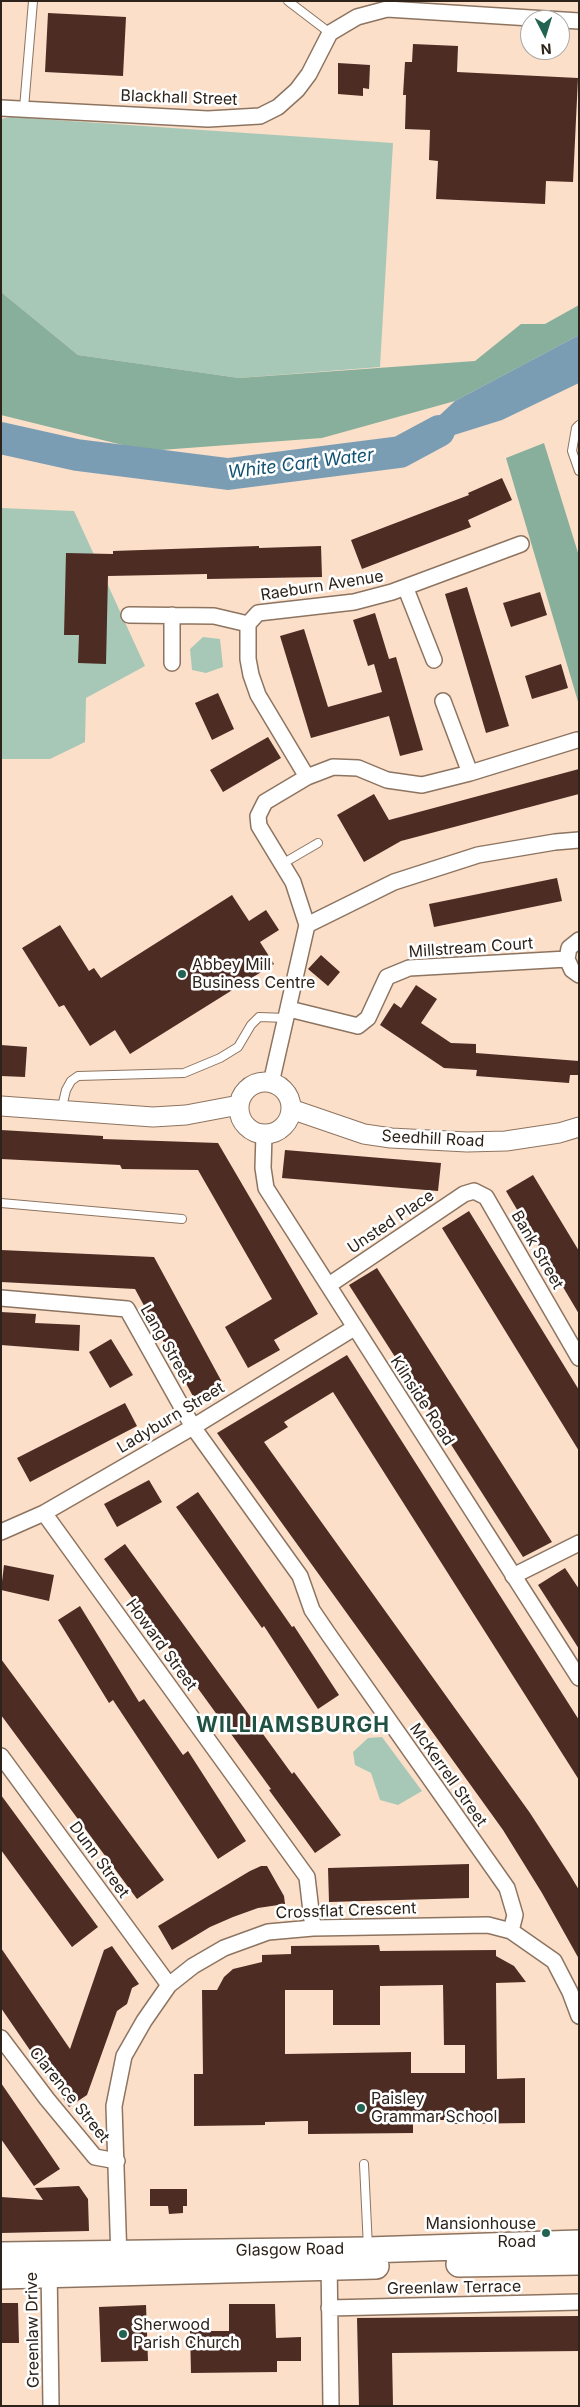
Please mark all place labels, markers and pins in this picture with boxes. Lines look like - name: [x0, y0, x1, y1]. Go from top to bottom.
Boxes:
- place label: Abbey Mill Business Centre: [192, 955, 315, 993]
- marker: Abbey Mill Business Centre: [176, 968, 188, 980]
- place label: Paisley Grammar School: [371, 2089, 497, 2127]
- marker: Paisley Grammar School: [355, 2102, 367, 2114]
- place label: Mansionhouse Road: [425, 2214, 536, 2252]
- marker: Mansionhouse Road: [540, 2227, 552, 2239]
- place label: Sherwood Parish Church: [133, 2315, 240, 2353]
- marker: Sherwood Parish Church: [117, 2328, 129, 2340]

